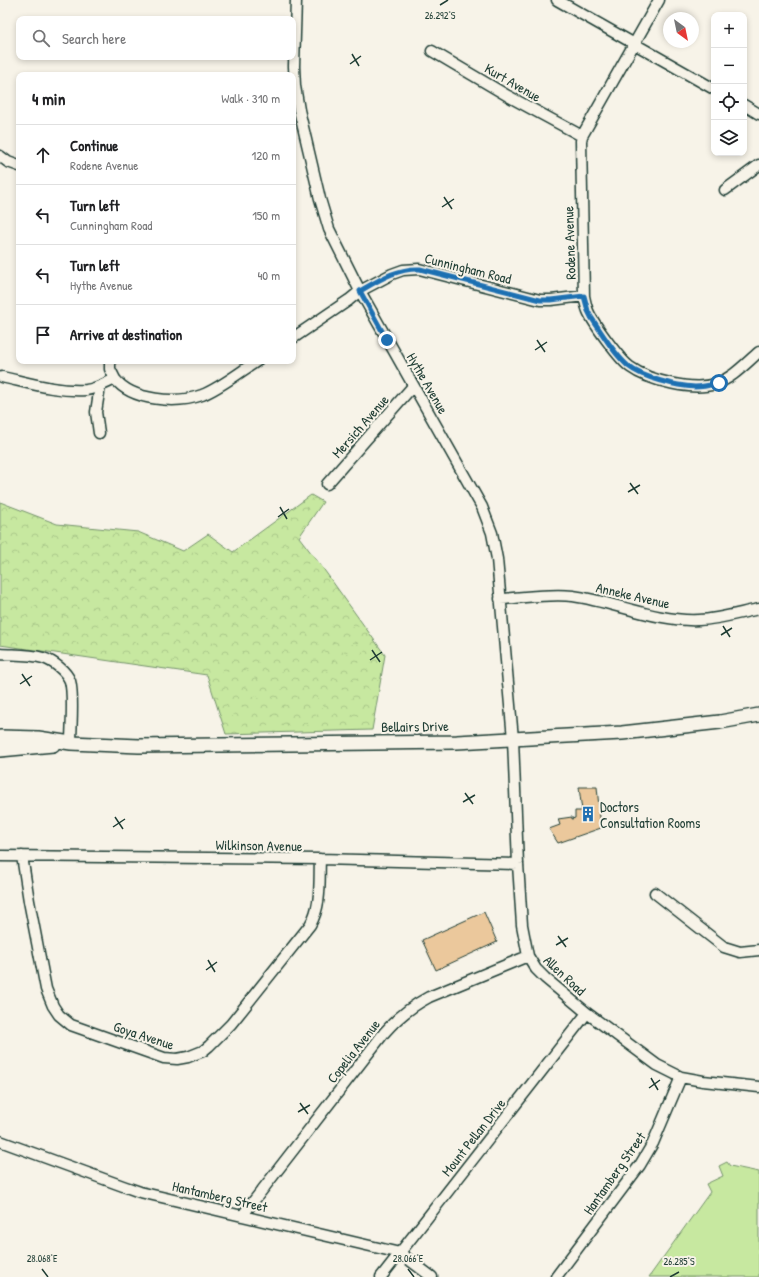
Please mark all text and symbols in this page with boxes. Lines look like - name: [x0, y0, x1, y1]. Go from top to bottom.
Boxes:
- text: 26.292°S: [425, 9, 456, 22]
- north arrow: [663, 12, 699, 48]
- map controls: [711, 12, 747, 156]
- button: +: [711, 12, 747, 48]
- search box: [16, 16, 296, 60]
- icon: search: [30, 27, 52, 49]
- text: Search here: [62, 28, 126, 49]
- button: −: [711, 48, 747, 84]
- street label: Kurt Avenue: [481, 58, 545, 106]
- button: locate: [711, 84, 747, 120]
- text: 4 min: [32, 87, 65, 110]
- text: Walk · 310 m: [221, 89, 280, 107]
- button: layers: [711, 120, 747, 156]
- text: Continue: [70, 135, 118, 156]
- icon: ahead: [32, 144, 54, 166]
- text: 120 m: [252, 146, 280, 164]
- text: Rodene Avenue: [70, 156, 138, 174]
- text: Turn left: [70, 195, 120, 216]
- icon: left: [32, 204, 54, 226]
- street label: Rodene Avenue: [558, 205, 580, 280]
- text: 150 m: [252, 206, 280, 224]
- text: Cunningham Road: [70, 216, 152, 234]
- street label: Cunningham Road: [422, 248, 514, 289]
- text: Turn left: [70, 255, 120, 276]
- icon: left: [32, 264, 54, 286]
- text: 40 m: [257, 266, 280, 284]
- text: Hythe Avenue: [70, 276, 133, 294]
- icon: arrive: [32, 324, 54, 346]
- text: Arrive at destination: [70, 324, 182, 345]
- route end: [378, 331, 396, 349]
- street label: Hythe Avenue: [402, 349, 453, 418]
- route start: [710, 374, 728, 392]
- street label: Mersich Avenue: [327, 390, 393, 462]
- street label: Anneke Avenue: [594, 577, 672, 613]
- street label: Bellairs Drive: [381, 716, 449, 736]
- place label: Doctors Consultation Rooms: [600, 797, 700, 832]
- building icon: Doctors Consultation Rooms: [579, 805, 597, 823]
- street label: Wilkinson Avenue: [215, 835, 303, 855]
- street label: Allen Road: [540, 951, 590, 1000]
- street label: Copelia Avenue: [322, 1015, 385, 1087]
- street label: Goya Avenue: [111, 1016, 177, 1055]
- street label: Mount Pellan Drive: [437, 1094, 510, 1180]
- street label: Hantamberg Street: [578, 1128, 651, 1219]
- street label: Hantamberg Street: [170, 1176, 270, 1217]
- text: 28.068°E: [27, 1252, 58, 1265]
- text: 28.066°E: [393, 1252, 424, 1265]
- text: 26.285°S: [664, 1255, 695, 1268]

